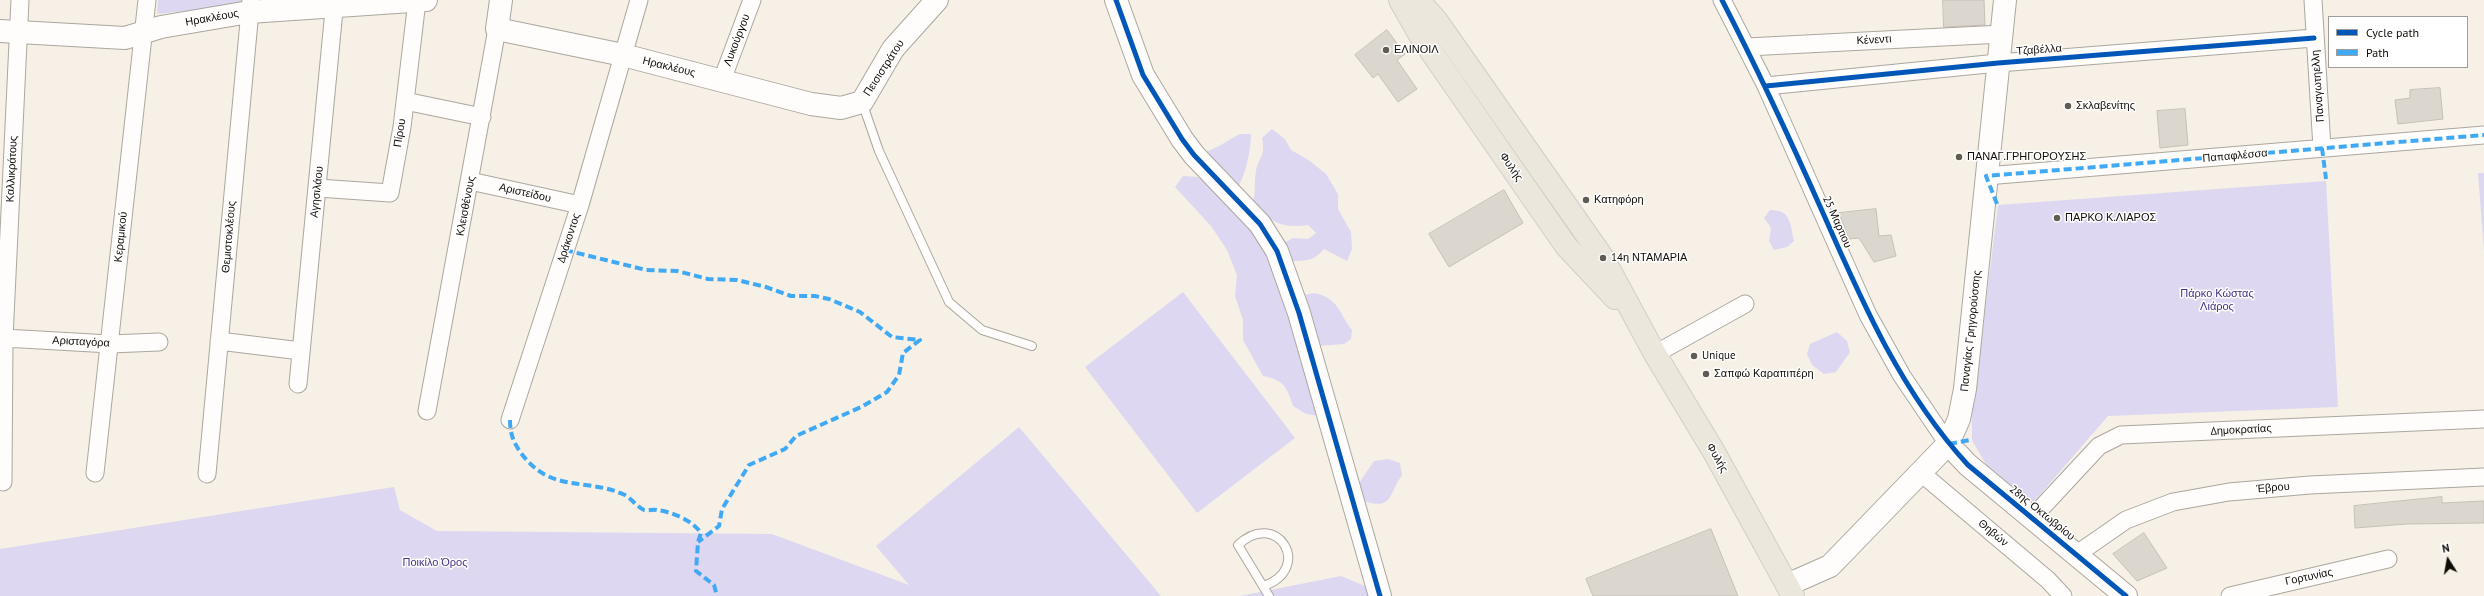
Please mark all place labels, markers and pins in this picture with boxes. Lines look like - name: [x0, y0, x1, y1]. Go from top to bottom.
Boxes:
- place label: ΕΛΙΝΟΙΛ: [1394, 43, 1439, 57]
- marker: ΕΛΙΝΟΙΛ: [1381, 45, 1391, 55]
- place label: Σκλαβενίτης: [2076, 99, 2135, 113]
- marker: Σκλαβενίτης: [2063, 101, 2073, 111]
- place label: ΠΑΝΑΓ.ΓΡΗΓΟΡΟΥΣΗΣ: [1967, 150, 2086, 164]
- marker: ΠΑΝΑΓ.ΓΡΗΓΟΡΟΥΣΗΣ: [1954, 152, 1964, 162]
- place label: Κατηφόρη: [1594, 193, 1644, 207]
- marker: Κατηφόρη: [1581, 195, 1591, 205]
- place label: ΠΑΡΚΟ Κ.ΛΙΑΡΟΣ: [2065, 211, 2156, 225]
- marker: ΠΑΡΚΟ Κ.ΛΙΑΡΟΣ: [2052, 213, 2062, 223]
- place label: 14η ΝΤΑΜΑΡΙΑ: [1611, 251, 1687, 265]
- marker: 14η ΝΤΑΜΑΡΙΑ: [1598, 253, 1608, 263]
- place label: Unique: [1702, 349, 1736, 363]
- marker: Unique: [1689, 351, 1699, 361]
- place label: Σαπφώ Καραπιπέρη: [1714, 367, 1814, 381]
- marker: Σαπφώ Καραπιπέρη: [1701, 369, 1711, 379]

